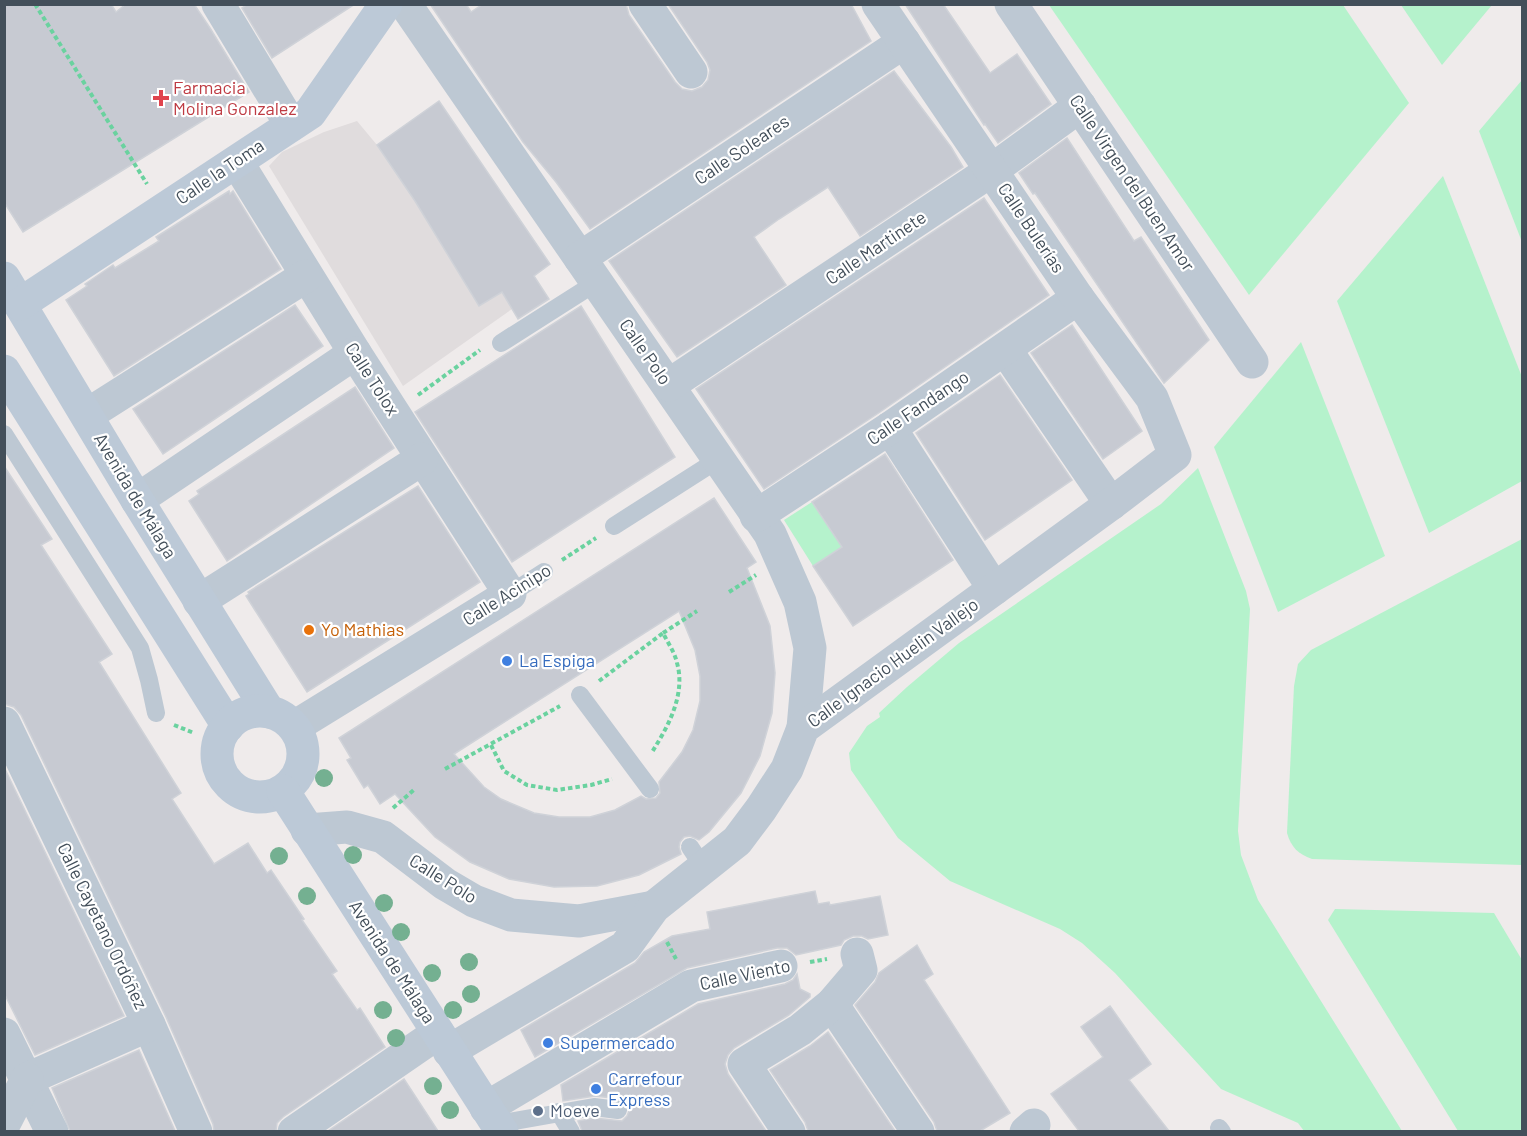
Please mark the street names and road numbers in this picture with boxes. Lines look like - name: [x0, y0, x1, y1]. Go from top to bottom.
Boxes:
- street label: Calle Virgen del Buen Amor: [1065, 90, 1200, 275]
- street label: Calle Soleares: [690, 110, 793, 189]
- street label: Calle la Toma: [171, 134, 268, 209]
- street label: Calle Bulerías: [994, 178, 1070, 277]
- street label: Calle Martinete: [821, 206, 930, 289]
- street label: Calle Polo: [615, 314, 677, 389]
- street label: Calle Tolox: [341, 338, 405, 419]
- street label: Calle Fandango: [862, 365, 973, 449]
- street label: Avenida de Málaga: [90, 429, 182, 562]
- street label: Calle Acinipo: [458, 558, 555, 630]
- street label: Calle Ignacio Huelin Vallejo: [803, 593, 982, 732]
- street label: Calle Cayetano Ordóñez: [53, 839, 153, 1012]
- street label: Calle Polo: [406, 849, 481, 908]
- street label: Avenida de Málaga: [345, 896, 441, 1027]
- street label: Calle Viento: [697, 954, 792, 994]

